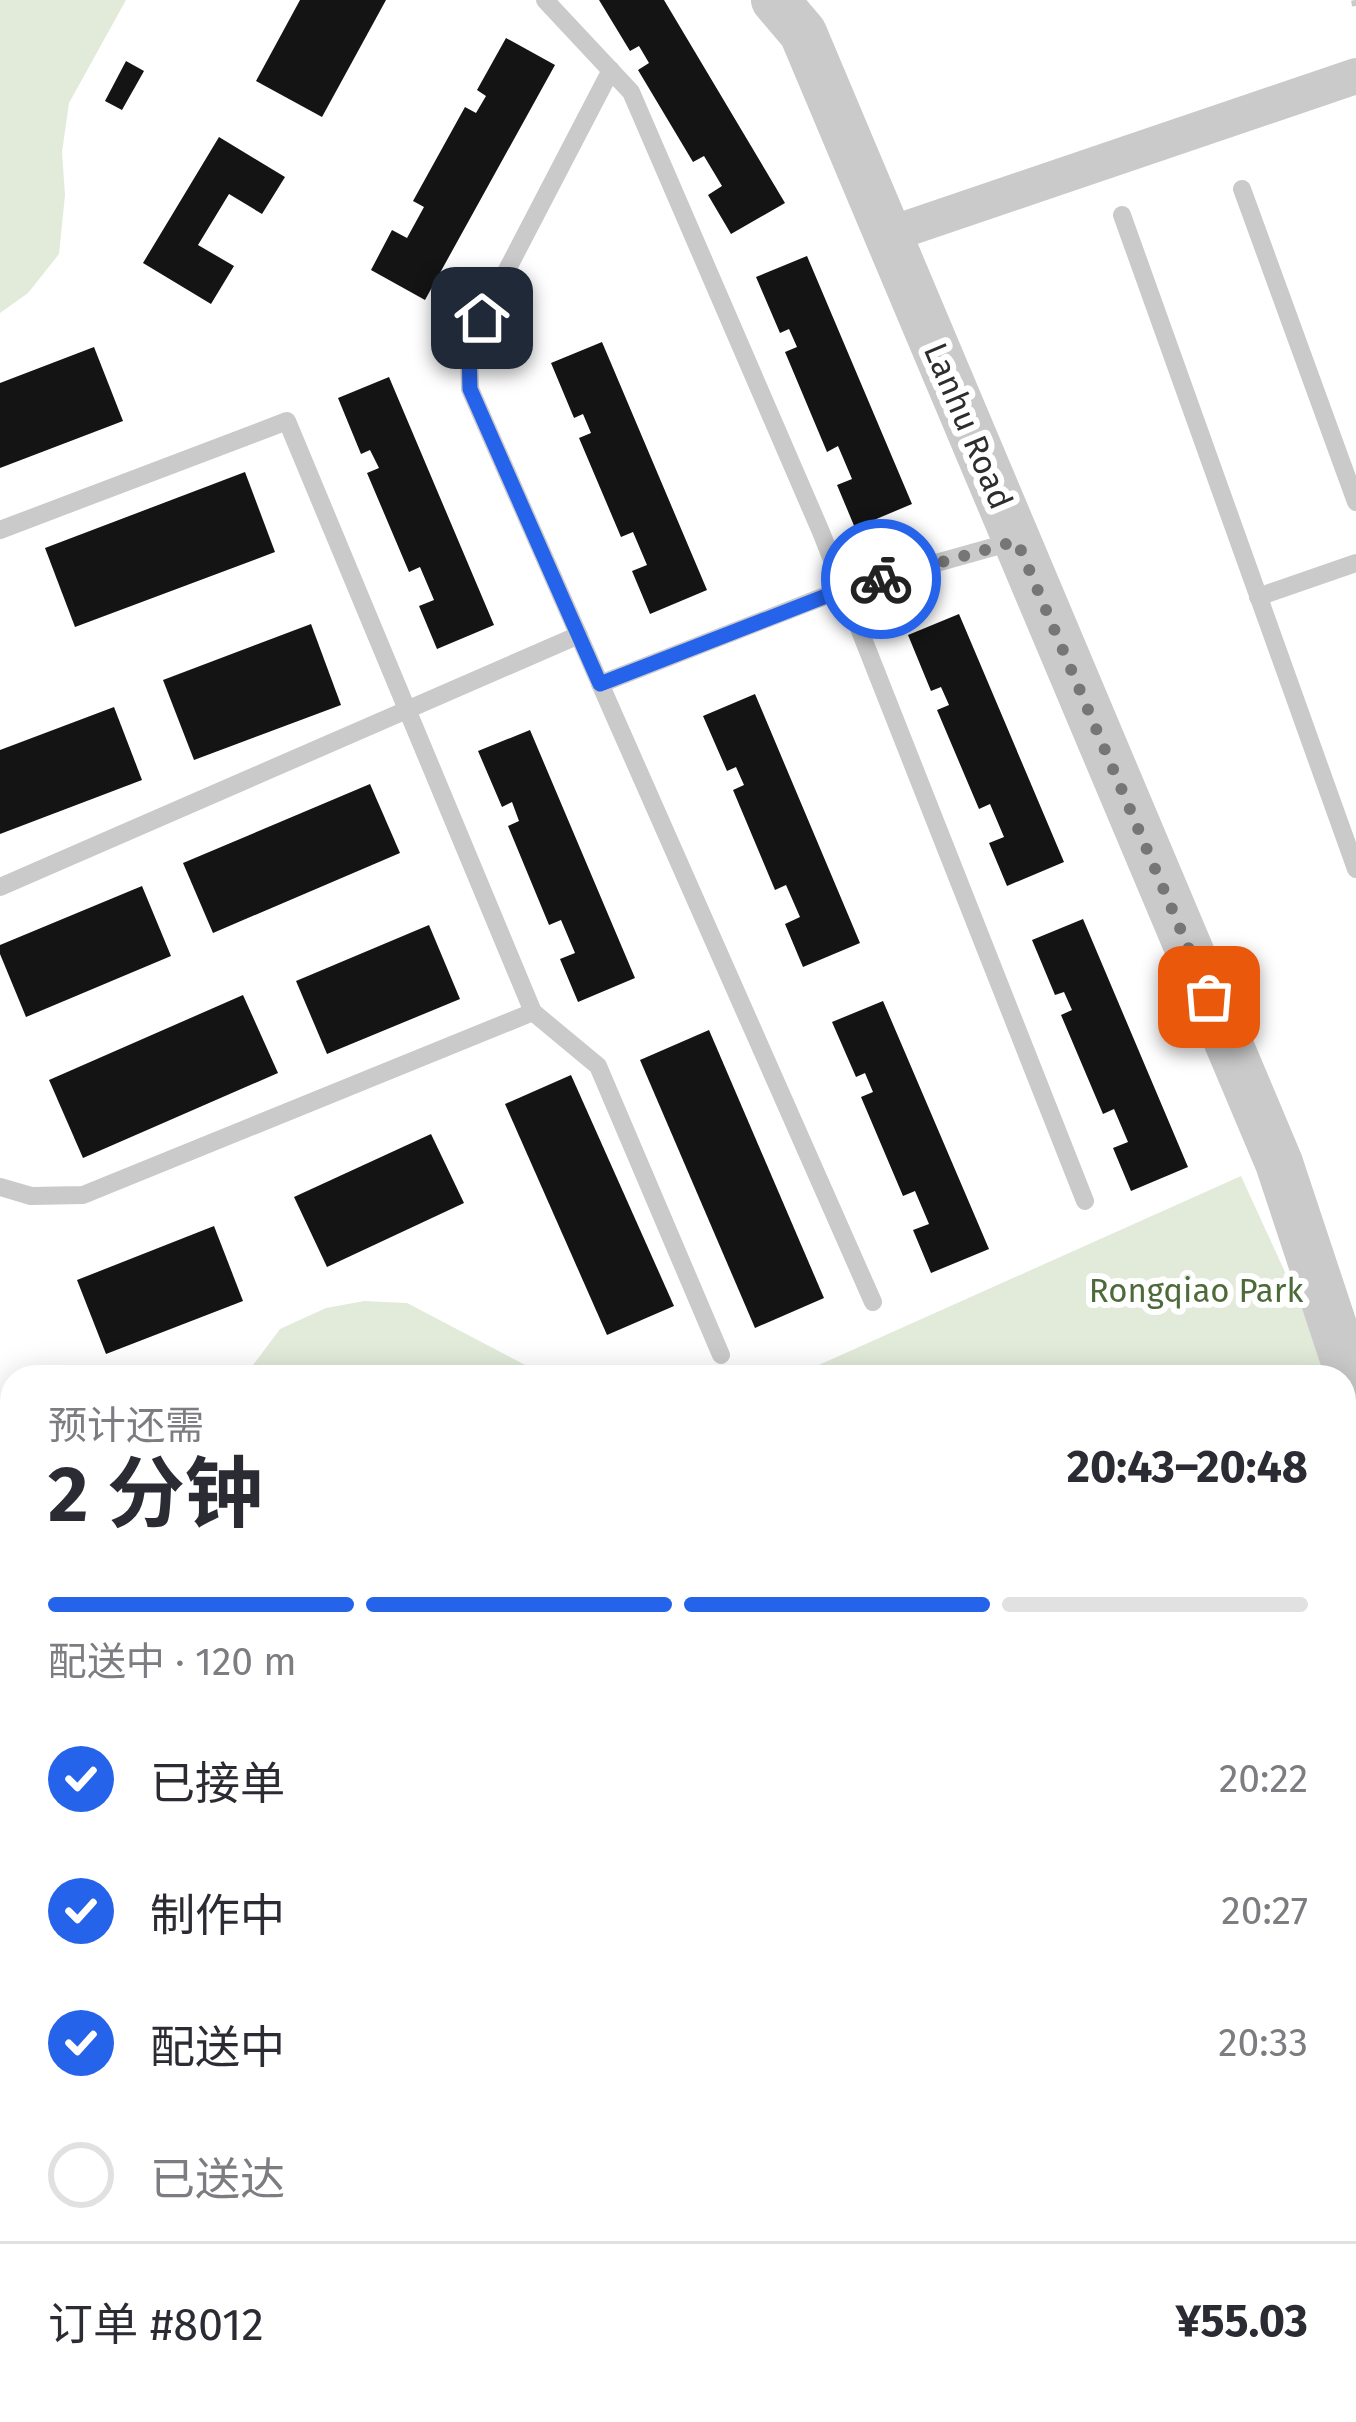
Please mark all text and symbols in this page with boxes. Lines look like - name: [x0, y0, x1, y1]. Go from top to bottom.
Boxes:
- pin: [431, 267, 533, 369]
- icon: home: [449, 285, 515, 351]
- street label: Lanhu Road: [915, 337, 1021, 515]
- courier: [821, 519, 941, 639]
- icon: bike: [848, 546, 914, 612]
- pin: [1158, 946, 1260, 1048]
- icon: bag: [1176, 964, 1242, 1030]
- park label: Rongqiao Park: [1089, 1271, 1303, 1311]
- text: 预计还需: [48, 1403, 204, 1449]
- text: 20:43–20:48: [1067, 1440, 1308, 1494]
- text: 2 分钟: [48, 1448, 263, 1542]
- text: 配送中 · 120 m: [48, 1639, 297, 1685]
- icon: check: [48, 1746, 114, 1812]
- text: 20:22: [1219, 1756, 1308, 1802]
- text: 已接单: [150, 1757, 285, 1811]
- icon: check: [48, 1878, 114, 1944]
- text: 20:27: [1221, 1888, 1308, 1934]
- text: 制作中: [150, 1889, 285, 1943]
- icon: check: [48, 2010, 114, 2076]
- text: 20:33: [1218, 2020, 1308, 2066]
- text: 配送中: [150, 2021, 285, 2075]
- text: 已送达: [150, 2153, 285, 2207]
- text: ¥55.03: [1175, 2294, 1308, 2348]
- text: 订单 #8012: [48, 2298, 264, 2352]

